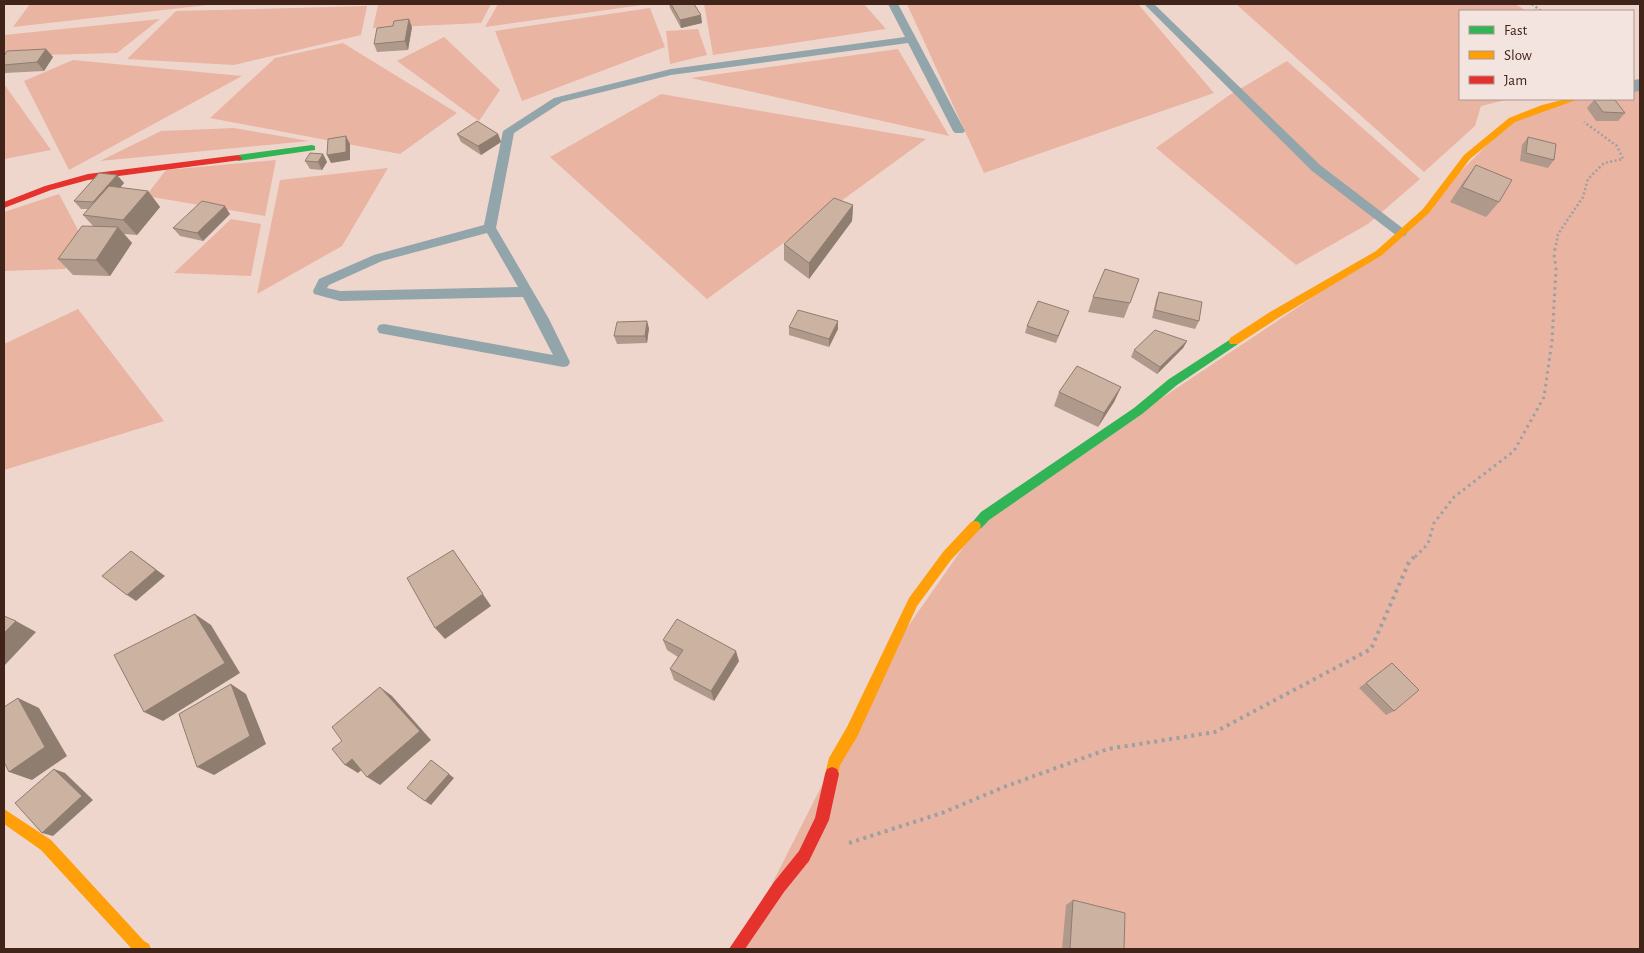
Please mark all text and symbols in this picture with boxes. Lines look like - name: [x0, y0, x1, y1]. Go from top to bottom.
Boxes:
- legend: [1459, 10, 1634, 100]
- text: Fast: [1504, 23, 1528, 38]
- text: Slow: [1504, 48, 1532, 63]
- text: Jam: [1504, 73, 1527, 88]

